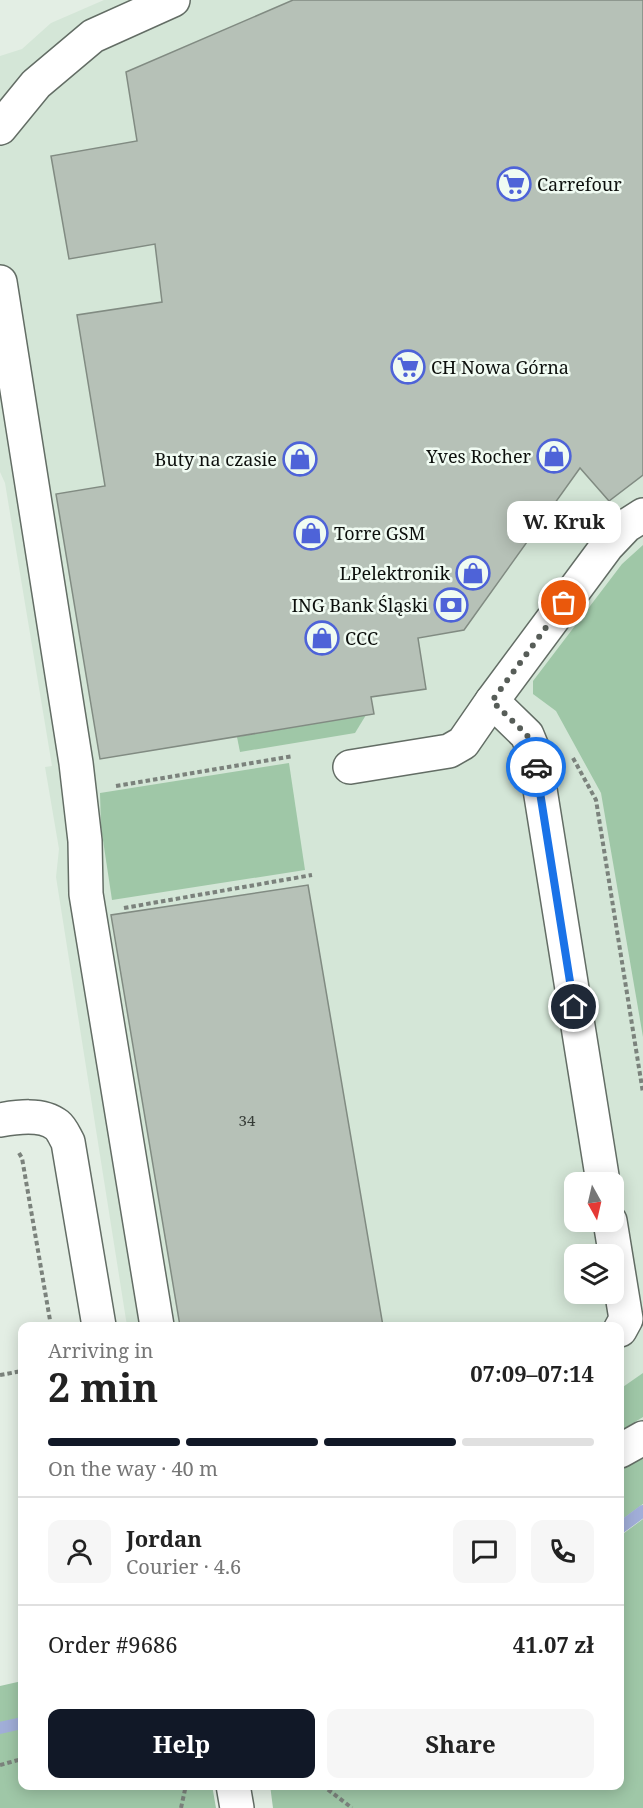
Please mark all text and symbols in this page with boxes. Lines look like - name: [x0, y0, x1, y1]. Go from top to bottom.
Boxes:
- supermarket icon: Carrefour: [496, 166, 532, 202]
- place label: Carrefour: [537, 172, 622, 196]
- supermarket icon: CH Nowa Górna: [390, 349, 426, 385]
- place label: CH Nowa Górna: [431, 355, 569, 379]
- shop icon: Yves Rocher: [536, 438, 572, 474]
- shop icon: Buty na czasie: [282, 441, 318, 477]
- place label: Yves Rocher: [425, 444, 532, 468]
- place label: Buty na czasie: [154, 447, 277, 471]
- callout: W. Kruk: [507, 501, 621, 543]
- text: W. Kruk: [523, 508, 605, 535]
- shop icon: Torre GSM: [293, 515, 329, 551]
- place label: Torre GSM: [334, 521, 425, 545]
- shop icon: LPelektronik: [455, 555, 491, 591]
- place label: LPelektronik: [339, 561, 450, 585]
- pin: [538, 577, 589, 628]
- icon: bag: [547, 586, 580, 619]
- bank icon: ING Bank Śląski: [433, 587, 469, 623]
- place label: ING Bank Śląski: [291, 593, 428, 617]
- shop icon: CCC: [304, 620, 340, 656]
- place label: CCC: [345, 626, 378, 650]
- courier: [506, 737, 566, 797]
- icon: car: [520, 751, 553, 784]
- pin: [548, 981, 599, 1032]
- icon: home: [557, 990, 590, 1023]
- house number: 34: [239, 1110, 256, 1130]
- north arrow: [564, 1172, 624, 1232]
- map controls: [564, 1172, 624, 1304]
- button: layers: [564, 1244, 624, 1304]
- text: Arriving in: [48, 1337, 153, 1364]
- text: 07:09–07:14: [470, 1358, 594, 1388]
- text: 2 min: [48, 1360, 158, 1413]
- text: On the way · 40 m: [48, 1455, 218, 1482]
- button: person: [48, 1520, 111, 1583]
- button: chat: [453, 1520, 516, 1583]
- button: phone: [531, 1520, 594, 1583]
- text: Jordan: [126, 1523, 202, 1553]
- text: Courier · 4.6: [126, 1553, 241, 1580]
- text: Order #9686: [48, 1629, 178, 1659]
- text: 41.07 zł: [513, 1629, 594, 1659]
- button: Help: [48, 1709, 315, 1778]
- button: Share: [327, 1709, 594, 1778]

